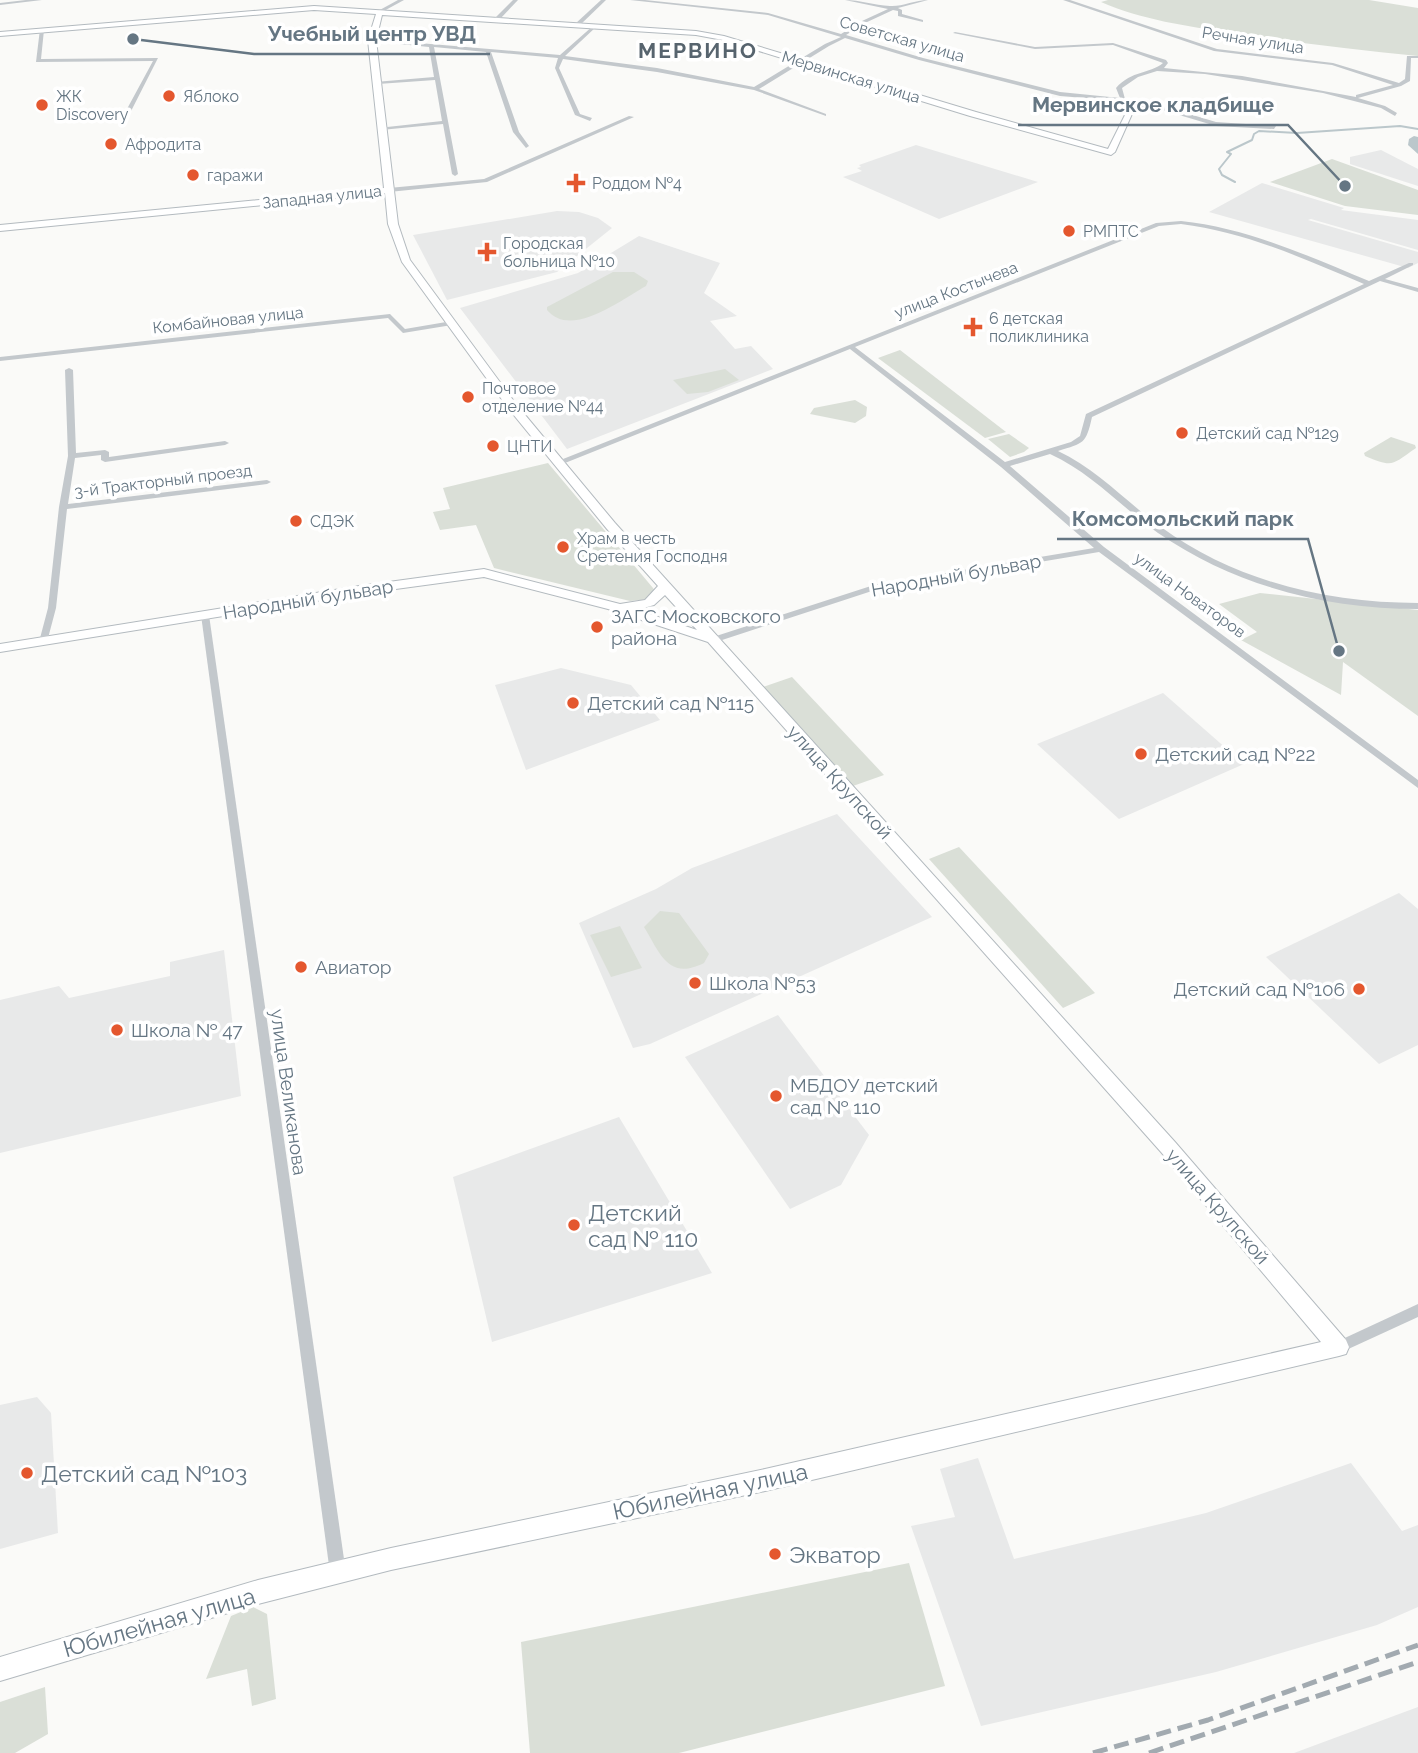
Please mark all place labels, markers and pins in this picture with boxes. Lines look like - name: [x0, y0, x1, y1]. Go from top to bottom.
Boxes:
- callout: Учебный центр УВД: [254, 12, 490, 54]
- callout: Мервинское кладбище: [1018, 83, 1288, 125]
- place label: ЖК Discovery: [56, 87, 129, 124]
- place label: Яблоко: [183, 87, 239, 106]
- marker: Яблоко: [161, 88, 177, 104]
- marker: ЖК Discovery: [34, 97, 50, 113]
- place label: Афродита: [125, 135, 201, 154]
- marker: Афродита: [103, 136, 119, 152]
- place label: гаражи: [207, 166, 263, 185]
- marker: гаражи: [185, 167, 201, 183]
- marker: Роддом №4: [566, 173, 586, 193]
- place label: Роддом №4: [592, 174, 682, 193]
- place label: РМПТС: [1083, 222, 1139, 241]
- marker: РМПТС: [1061, 223, 1077, 239]
- place label: Городская больница №10: [503, 234, 615, 271]
- marker: Городская больница №10: [477, 242, 497, 262]
- place label: 6 детская поликлиника: [989, 309, 1089, 346]
- marker: 6 детская поликлиника: [963, 317, 983, 337]
- place label: Почтовое отделение №44: [482, 379, 604, 416]
- marker: Почтовое отделение №44: [460, 389, 476, 405]
- place label: Детский сад №129: [1196, 424, 1339, 443]
- marker: Детский сад №129: [1174, 425, 1190, 441]
- place label: ЦНТИ: [507, 437, 552, 456]
- marker: ЦНТИ: [485, 438, 501, 454]
- callout: Комсомольский парк: [1057, 497, 1308, 539]
- place label: СДЭК: [310, 512, 354, 531]
- marker: СДЭК: [288, 513, 304, 529]
- place label: Храм в честь Сретения Господня: [577, 529, 728, 566]
- marker: Храм в честь Сретения Господня: [555, 539, 571, 555]
- place label: ЗАГС Московского района: [611, 605, 781, 649]
- marker: ЗАГС Московского района: [589, 619, 605, 635]
- place label: Детский сад №115: [587, 692, 754, 714]
- marker: Детский сад №115: [565, 695, 581, 711]
- place label: Детский сад №22: [1155, 743, 1315, 765]
- marker: Детский сад №22: [1133, 746, 1149, 762]
- place label: Авиатор: [315, 956, 392, 978]
- marker: Авиатор: [293, 959, 309, 975]
- place label: Школа №53: [709, 972, 816, 994]
- marker: Школа №53: [687, 975, 703, 991]
- place label: Детский сад №106: [1173, 978, 1345, 1000]
- marker: Детский сад №106: [1351, 981, 1367, 997]
- place label: Школа № 47: [131, 1019, 243, 1041]
- marker: Школа № 47: [109, 1022, 125, 1038]
- place label: МБДОУ детский сад № 110: [790, 1074, 938, 1118]
- marker: МБДОУ детский сад № 110: [768, 1088, 784, 1104]
- place label: Детский сад № 110: [588, 1199, 698, 1252]
- marker: Детский сад № 110: [566, 1217, 582, 1233]
- place label: Детский сад №103: [41, 1460, 247, 1487]
- marker: Детский сад №103: [19, 1465, 35, 1481]
- place label: Экватор: [789, 1541, 881, 1568]
- marker: Экватор: [767, 1546, 783, 1562]

